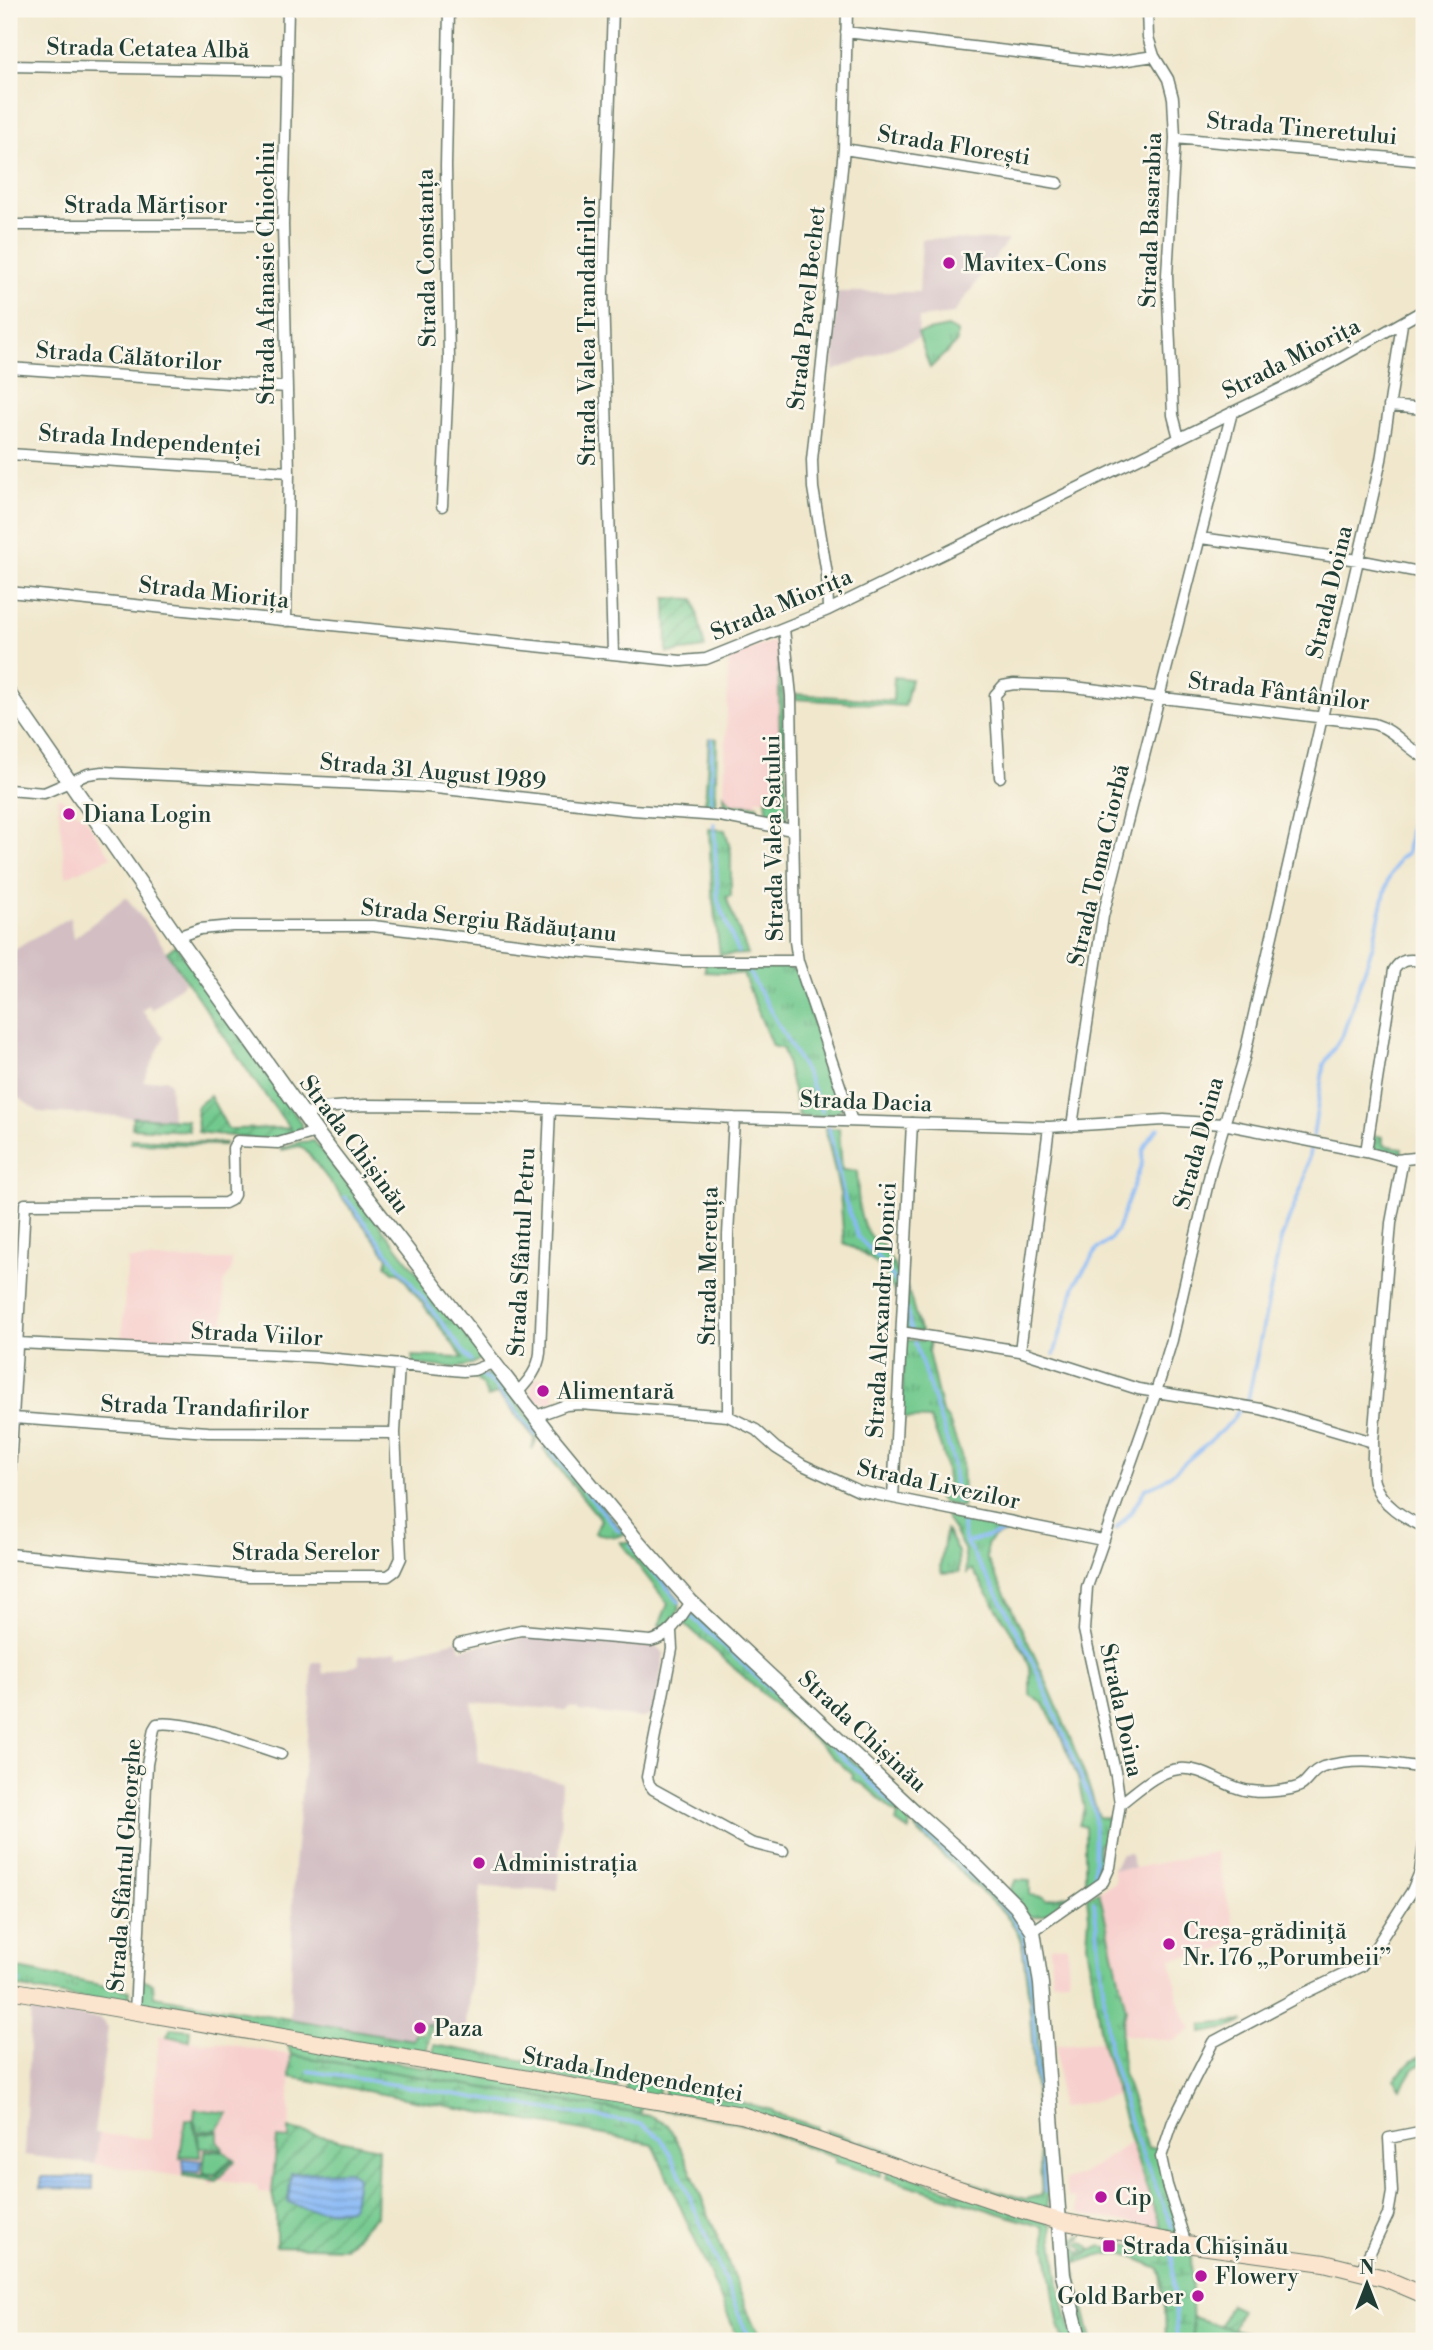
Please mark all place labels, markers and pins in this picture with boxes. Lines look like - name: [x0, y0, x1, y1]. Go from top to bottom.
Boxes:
- place label: Mavitex-Cons: [963, 250, 1107, 278]
- marker: Mavitex-Cons: [941, 255, 957, 271]
- place label: Diana Login: [83, 801, 212, 829]
- marker: Diana Login: [61, 806, 77, 822]
- place label: Alimentară: [556, 1378, 675, 1406]
- marker: Alimentară: [535, 1383, 551, 1399]
- place label: Administrația: [492, 1850, 638, 1878]
- marker: Administrația: [471, 1855, 487, 1871]
- place label: Creşa-grădiniţă Nr. 176 „Porumbeii”: [1183, 1918, 1391, 1972]
- marker: Creşa-grădiniţă Nr. 176 „Porumbeii”: [1161, 1936, 1177, 1952]
- place label: Paza: [434, 2015, 483, 2043]
- marker: Paza: [412, 2020, 428, 2036]
- place label: Cip: [1115, 2184, 1152, 2212]
- marker: Cip: [1093, 2189, 1109, 2205]
- place label: Strada Chișinău: [1123, 2233, 1289, 2261]
- marker: Strada Chișinău: [1101, 2238, 1117, 2254]
- place label: Flowery: [1215, 2263, 1300, 2291]
- marker: Flowery: [1193, 2268, 1209, 2284]
- place label: Gold Barber: [1057, 2283, 1184, 2311]
- marker: Gold Barber: [1190, 2288, 1206, 2304]

